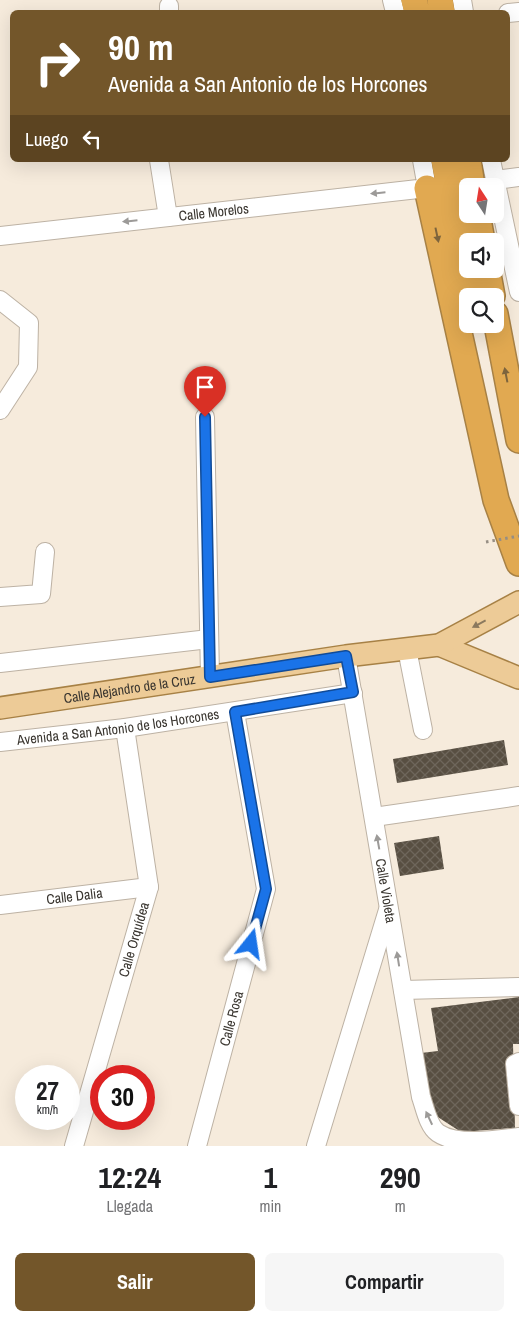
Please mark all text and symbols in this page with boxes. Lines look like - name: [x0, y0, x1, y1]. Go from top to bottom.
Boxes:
- text: 90 m: [108, 24, 173, 71]
- icon: right: [25, 30, 90, 95]
- text: Avenida a San Antonio de los Horcones: [108, 69, 428, 99]
- icon: left: [78, 125, 106, 153]
- text: Luego: [25, 126, 68, 152]
- north arrow: [459, 178, 504, 222]
- map controls: [459, 178, 504, 333]
- one-way arrow: [370, 189, 386, 197]
- street label: Calle Morelos: [178, 199, 250, 225]
- one-way arrow: [122, 217, 138, 225]
- one-way arrow: [433, 228, 441, 243]
- button: sound: [459, 233, 504, 278]
- button: search: [459, 288, 504, 333]
- pin: [184, 366, 226, 417]
- one-way arrow: [502, 366, 510, 382]
- icon: arrive: [191, 373, 219, 401]
- one-way arrow: [472, 619, 486, 628]
- street label: Calle Alejandro de la Cruz: [62, 670, 197, 707]
- street label: Avenida a San Antonio de los Horcones: [15, 705, 221, 749]
- one-way arrow: [374, 834, 382, 850]
- street label: Calle Violeta: [372, 857, 400, 925]
- street label: Calle Dalia: [45, 884, 104, 908]
- street label: Calle Orquídea: [114, 899, 153, 979]
- position arrow: [224, 917, 276, 969]
- one-way arrow: [393, 950, 401, 966]
- street label: Calle Rosa: [215, 988, 247, 1048]
- speed limit sign: 30: [90, 1065, 155, 1130]
- text: 27: [36, 1074, 59, 1108]
- text: km/h: [37, 1102, 58, 1118]
- one-way arrow: [425, 1110, 433, 1125]
- text: 12:24: [98, 1157, 161, 1197]
- text: 1: [264, 1157, 277, 1197]
- text: 290: [380, 1157, 421, 1197]
- text: Llegada: [106, 1195, 153, 1217]
- text: min: [259, 1195, 281, 1217]
- text: m: [395, 1195, 406, 1217]
- button: Salir: [15, 1253, 255, 1311]
- button: Compartir: [265, 1253, 504, 1311]

